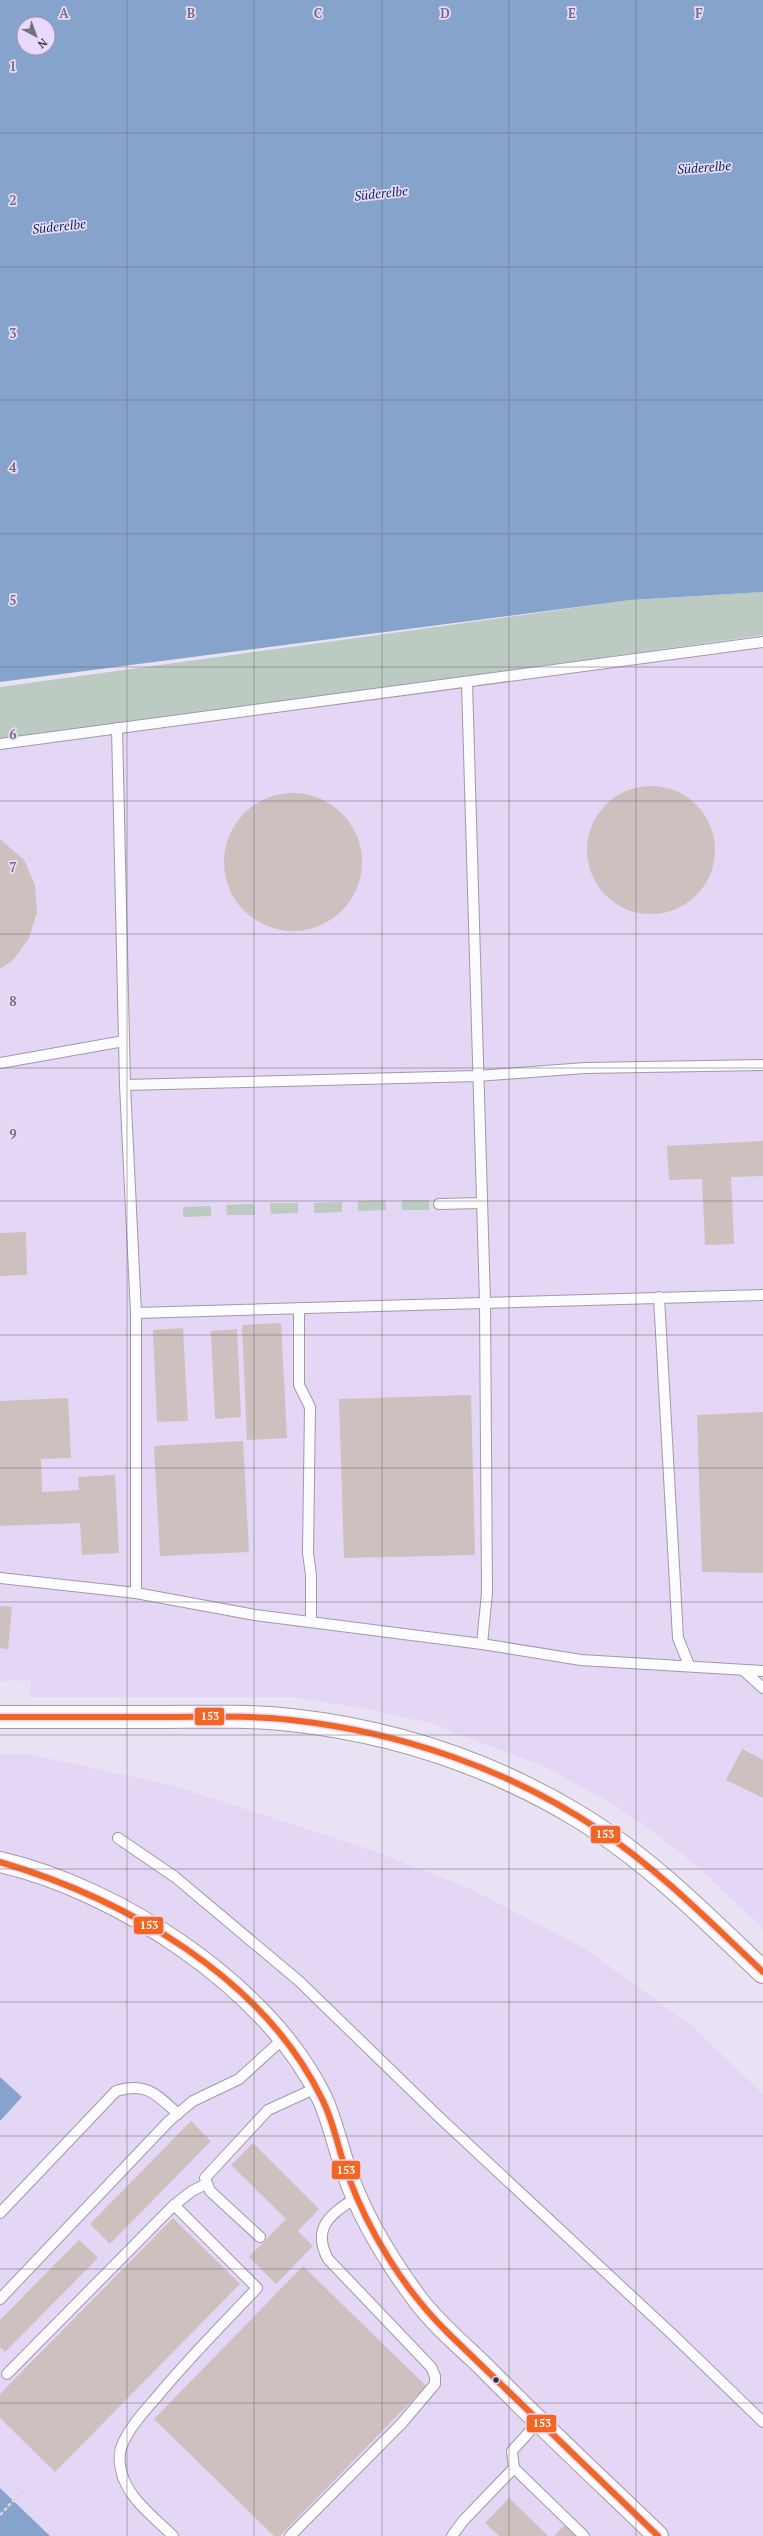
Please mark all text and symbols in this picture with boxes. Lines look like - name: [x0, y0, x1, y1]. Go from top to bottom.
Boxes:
- text: A: [59, 4, 69, 22]
- text: B: [187, 4, 195, 22]
- text: C: [314, 4, 322, 22]
- text: D: [440, 4, 450, 22]
- text: E: [568, 4, 576, 22]
- text: F: [695, 4, 703, 22]
- north arrow: [16, 16, 56, 56]
- text: N: [34, 36, 50, 52]
- text: 1: [9, 57, 17, 75]
- water label: Süderelbe: [676, 156, 732, 178]
- water label: Süderelbe: [353, 181, 409, 205]
- text: 2: [9, 191, 17, 209]
- water label: Süderelbe: [31, 214, 87, 238]
- text: 3: [9, 324, 17, 342]
- text: 4: [9, 458, 17, 476]
- text: 5: [9, 591, 17, 609]
- text: 6: [9, 725, 17, 743]
- text: 7: [9, 858, 17, 876]
- text: 8: [9, 992, 17, 1010]
- text: 9: [9, 1125, 17, 1143]
- line badge: 153: [194, 1707, 225, 1726]
- text: 153: [201, 1709, 219, 1723]
- line badge: 153: [590, 1825, 621, 1844]
- text: 153: [596, 1827, 614, 1841]
- line badge: 153: [133, 1916, 164, 1935]
- text: 153: [140, 1918, 158, 1932]
- line badge: 153: [331, 2160, 361, 2180]
- text: 153: [337, 2163, 355, 2177]
- unlabelled marker: [491, 2375, 501, 2385]
- line badge: 153: [526, 2414, 557, 2433]
- text: 153: [533, 2416, 551, 2430]

